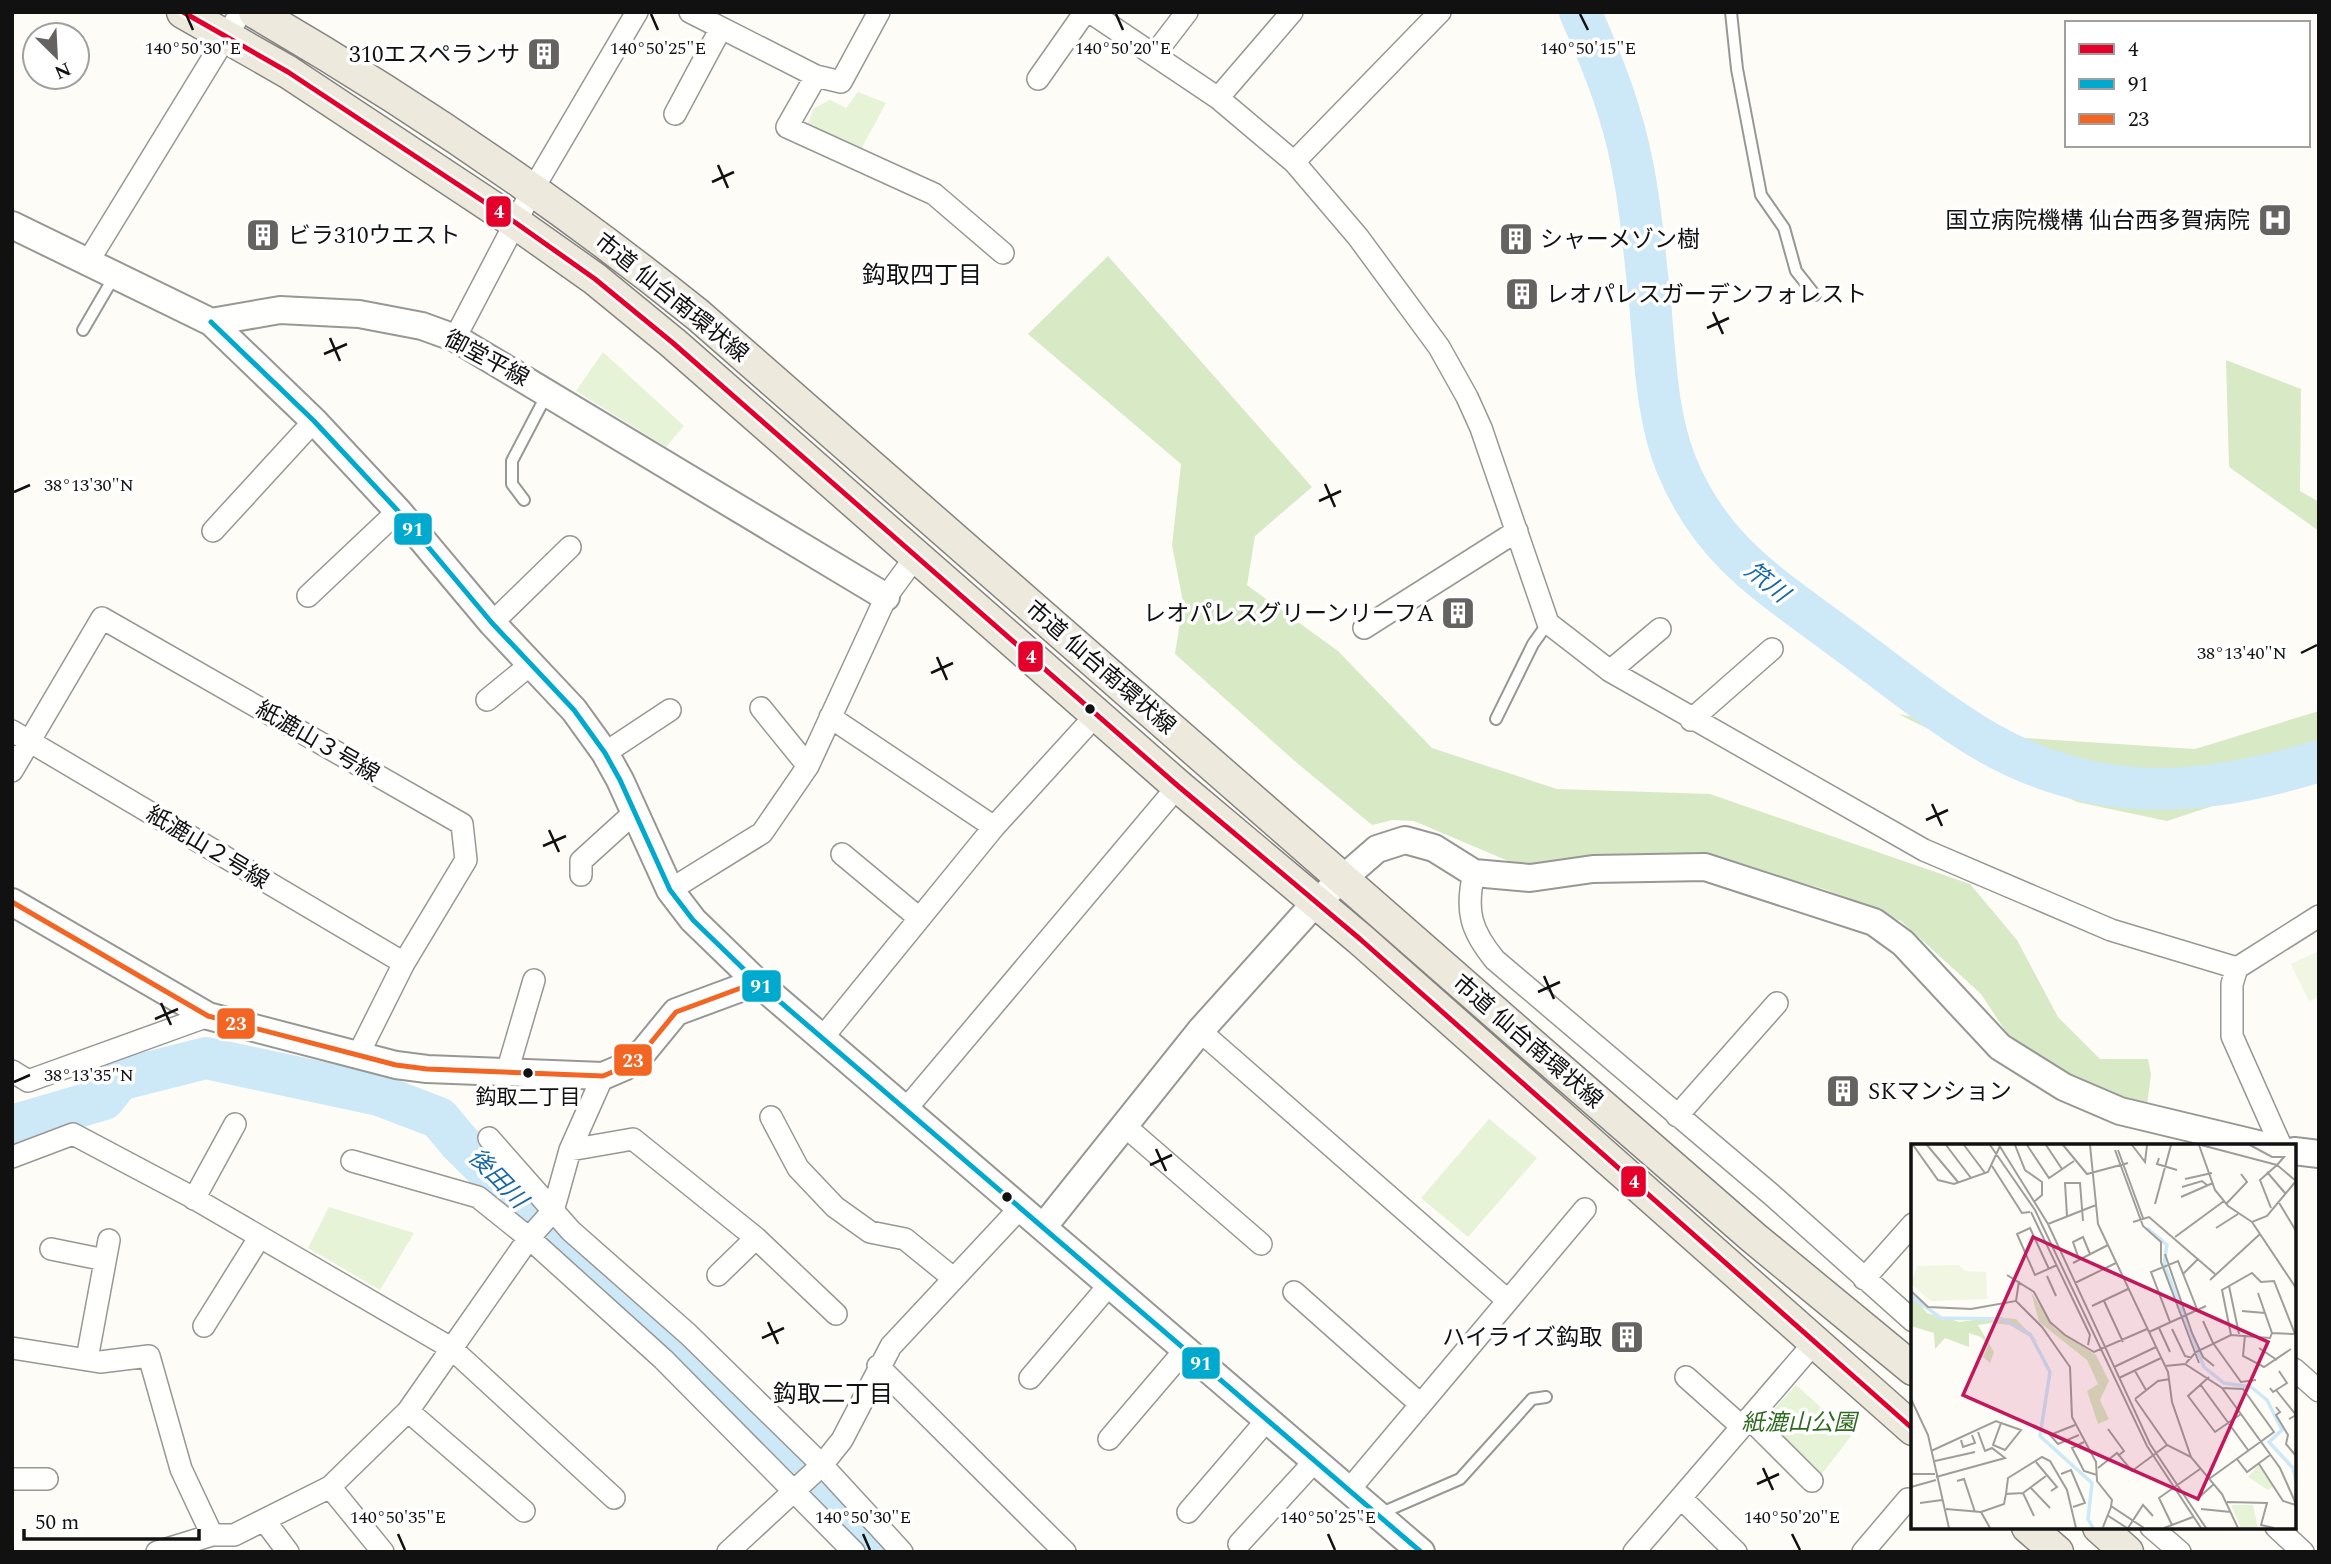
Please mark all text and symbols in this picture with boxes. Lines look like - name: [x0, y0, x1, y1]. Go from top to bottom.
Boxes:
- north arrow: [21, 21, 91, 91]
- legend: [2065, 21, 2310, 147]
- text: 4: [2128, 34, 2139, 66]
- text: 140°50'30"E: [145, 35, 241, 62]
- building icon: 310エスペランサ: [525, 35, 563, 73]
- text: 140°50'25"E: [610, 35, 706, 62]
- text: 140°50'20"E: [1075, 35, 1171, 62]
- text: 140°50'15"E: [1540, 35, 1636, 62]
- place label: 310エスペランサ: [349, 38, 520, 73]
- text: N: [49, 54, 75, 87]
- text: 91: [2128, 69, 2149, 101]
- text: 23: [2128, 104, 2150, 136]
- line badge: 4: [485, 195, 512, 228]
- text: 4: [494, 198, 505, 227]
- hospital icon: 国立病院機構 仙台西多賀病院: [2256, 201, 2294, 239]
- place label: 国立病院機構 仙台西多賀病院: [1945, 204, 2250, 239]
- building icon: ビラ310ウエスト: [244, 216, 282, 254]
- place label: ビラ310ウエスト: [288, 219, 461, 254]
- building icon: シャーメゾン樹: [1497, 220, 1535, 258]
- place label: シャーメゾン樹: [1540, 223, 1700, 258]
- street label: 市道 仙台南環状線: [586, 225, 756, 371]
- district label: 鈎取四丁目: [862, 258, 982, 294]
- building icon: レオパレスガーデンフォレスト: [1503, 275, 1541, 313]
- place label: レオパレスガーデンフォレスト: [1546, 278, 1867, 313]
- street label: 御堂平線: [437, 322, 535, 396]
- text: 38°13'30"N: [44, 472, 134, 499]
- line badge: 91: [393, 512, 433, 546]
- text: 91: [402, 516, 424, 545]
- water label: 笊川: [1736, 554, 1799, 614]
- street label: 市道 仙台南環状線: [1017, 593, 1183, 744]
- building icon: レオパレスグリーンリーフA: [1439, 594, 1477, 632]
- place label: レオパレスグリーンリーフA: [1143, 597, 1434, 632]
- line badge: 4: [1017, 640, 1044, 673]
- text: 38°13'40"N: [2197, 640, 2287, 667]
- text: 4: [1026, 643, 1037, 672]
- street label: 紙漉山３号線: [249, 693, 386, 792]
- unlabelled marker: [1083, 702, 1097, 716]
- street label: 紙漉山２号線: [139, 798, 275, 899]
- street label: 市道 仙台南環状線: [1444, 967, 1610, 1118]
- line badge: 91: [741, 969, 782, 1003]
- text: 91: [750, 973, 772, 1002]
- line badge: 23: [216, 1007, 256, 1040]
- text: 23: [225, 1010, 247, 1039]
- line badge: 23: [613, 1043, 653, 1077]
- text: 23: [622, 1047, 644, 1076]
- text: 38°13'35"N: [44, 1062, 134, 1089]
- marker: 鈎取二丁目: [521, 1066, 535, 1080]
- building icon: SKマンション: [1824, 1072, 1862, 1110]
- place label: SKマンション: [1868, 1075, 2012, 1110]
- place label: 鈎取二丁目: [476, 1082, 581, 1114]
- water label: 後田川: [459, 1140, 537, 1219]
- inset map: [1911, 1144, 2296, 1529]
- line badge: 4: [1620, 1165, 1647, 1198]
- text: 4: [1629, 1168, 1640, 1197]
- unlabelled marker: [1000, 1190, 1014, 1204]
- building icon: ハイライズ鈎取: [1608, 1318, 1646, 1356]
- place label: ハイライズ鈎取: [1442, 1321, 1602, 1356]
- line badge: 91: [1181, 1346, 1221, 1380]
- text: 91: [1190, 1350, 1212, 1379]
- district label: 鈎取二丁目: [773, 1377, 893, 1413]
- park label: 紙漉山公園: [1742, 1406, 1860, 1441]
- scale bar: [24, 1498, 200, 1542]
- text: 140°50'35"E: [350, 1504, 446, 1531]
- text: 140°50'30"E: [815, 1504, 911, 1531]
- text: 140°50'25"E: [1280, 1504, 1376, 1531]
- text: 140°50'20"E: [1744, 1504, 1840, 1531]
- text: 50 m: [35, 1507, 79, 1539]

